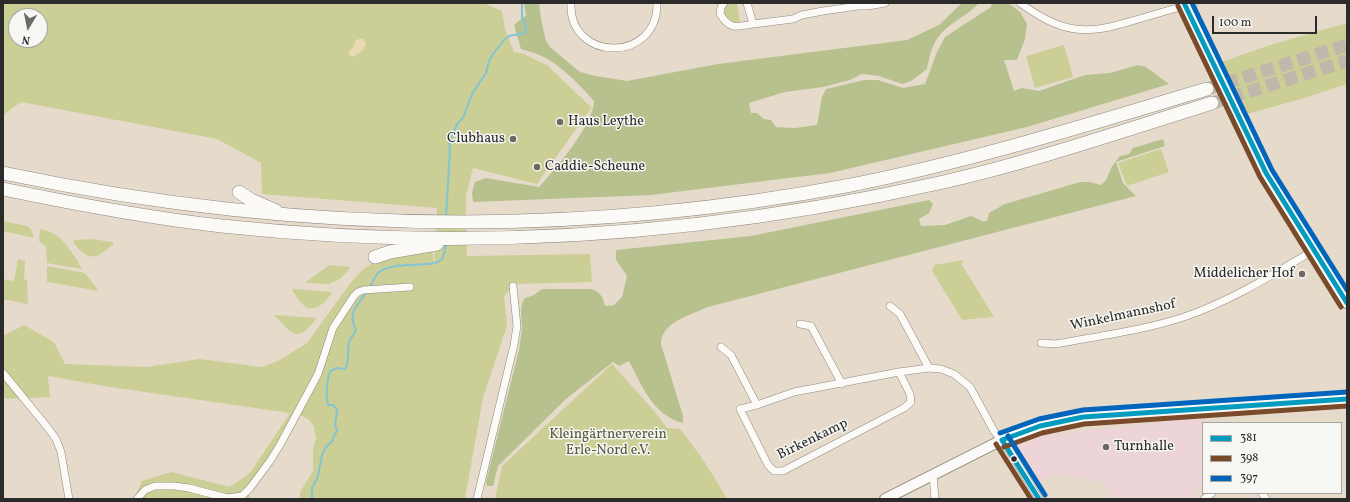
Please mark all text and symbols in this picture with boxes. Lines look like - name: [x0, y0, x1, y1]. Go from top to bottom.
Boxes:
- north arrow: [8, 8, 48, 48]
- scale bar: [1214, 8, 1319, 34]
- text: 100 m: [1219, 15, 1251, 31]
- text: N: [21, 31, 31, 47]
- place label: Haus Leythe: [568, 114, 644, 130]
- marker: Haus Leythe: [555, 117, 565, 127]
- place label: Clubhaus: [447, 131, 505, 147]
- marker: Clubhaus: [508, 134, 518, 144]
- place label: Caddie-Scheune: [545, 159, 645, 175]
- marker: Caddie-Scheune: [532, 162, 542, 172]
- place label: Middelicher Hof: [1194, 266, 1294, 282]
- marker: Middelicher Hof: [1297, 269, 1307, 279]
- street label: Winkelmannshof: [1069, 297, 1177, 335]
- street label: Birkenkamp: [775, 416, 851, 464]
- legend: [1202, 422, 1342, 494]
- park label: Kleingärtnerverein Erle-Nord e.V.: [549, 427, 667, 460]
- text: 381: [1240, 430, 1257, 446]
- place label: Turnhalle: [1114, 439, 1174, 455]
- marker: Turnhalle: [1101, 442, 1111, 452]
- text: 398: [1240, 450, 1258, 466]
- unlabelled marker: [1009, 454, 1019, 464]
- text: 397: [1240, 470, 1258, 486]

